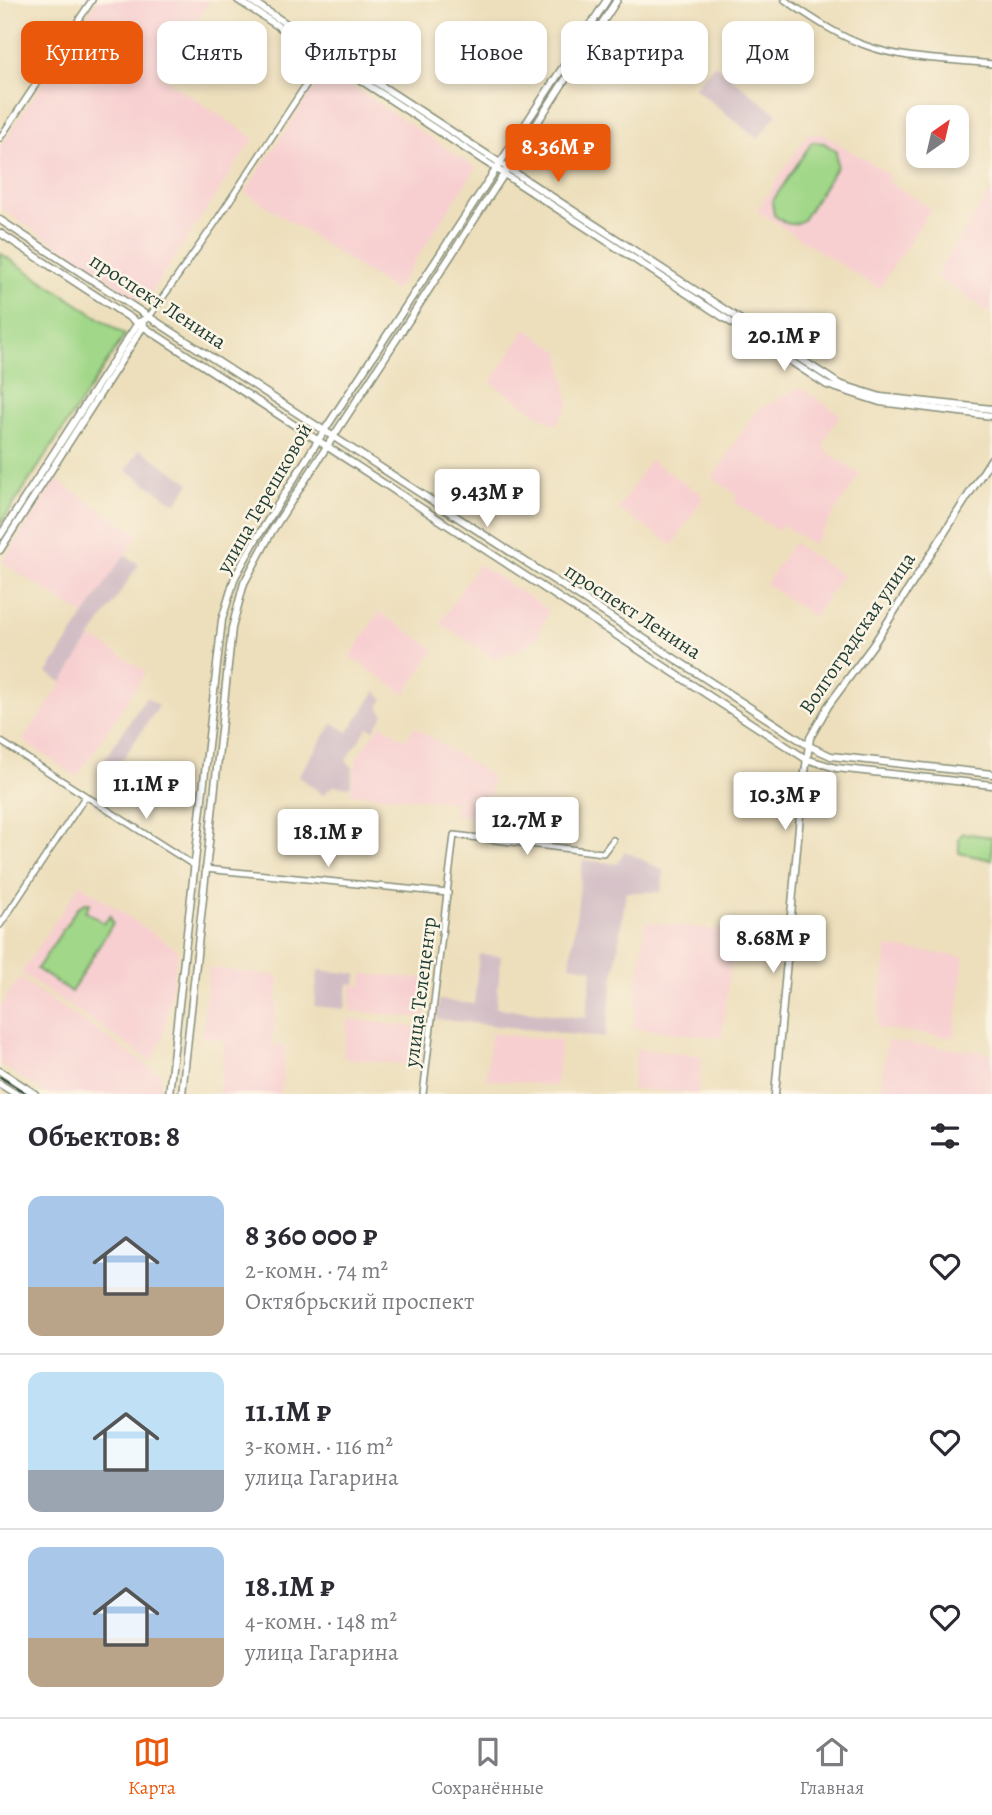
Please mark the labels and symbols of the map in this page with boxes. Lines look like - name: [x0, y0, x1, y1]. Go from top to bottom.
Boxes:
- north arrow: [906, 105, 970, 168]
- pin: 8.36M ₽: [493, 124, 623, 184]
- street label: проспект Ленина: [84, 246, 232, 356]
- pin: 20.1M ₽: [719, 314, 849, 373]
- street label: улица Терешковой: [209, 418, 318, 579]
- pin: 9.43M ₽: [422, 470, 552, 529]
- street label: Волгоградская улица: [792, 546, 922, 719]
- street label: проспект Ленина: [559, 556, 707, 666]
- pin: 11.1M ₽: [81, 762, 211, 821]
- pin: 10.3M ₽: [720, 772, 850, 832]
- pin: 12.7M ₽: [462, 798, 592, 857]
- pin: 18.1M ₽: [263, 810, 393, 869]
- street label: улица Телецентр: [397, 915, 443, 1070]
- pin: 8.68M ₽: [708, 916, 838, 975]

